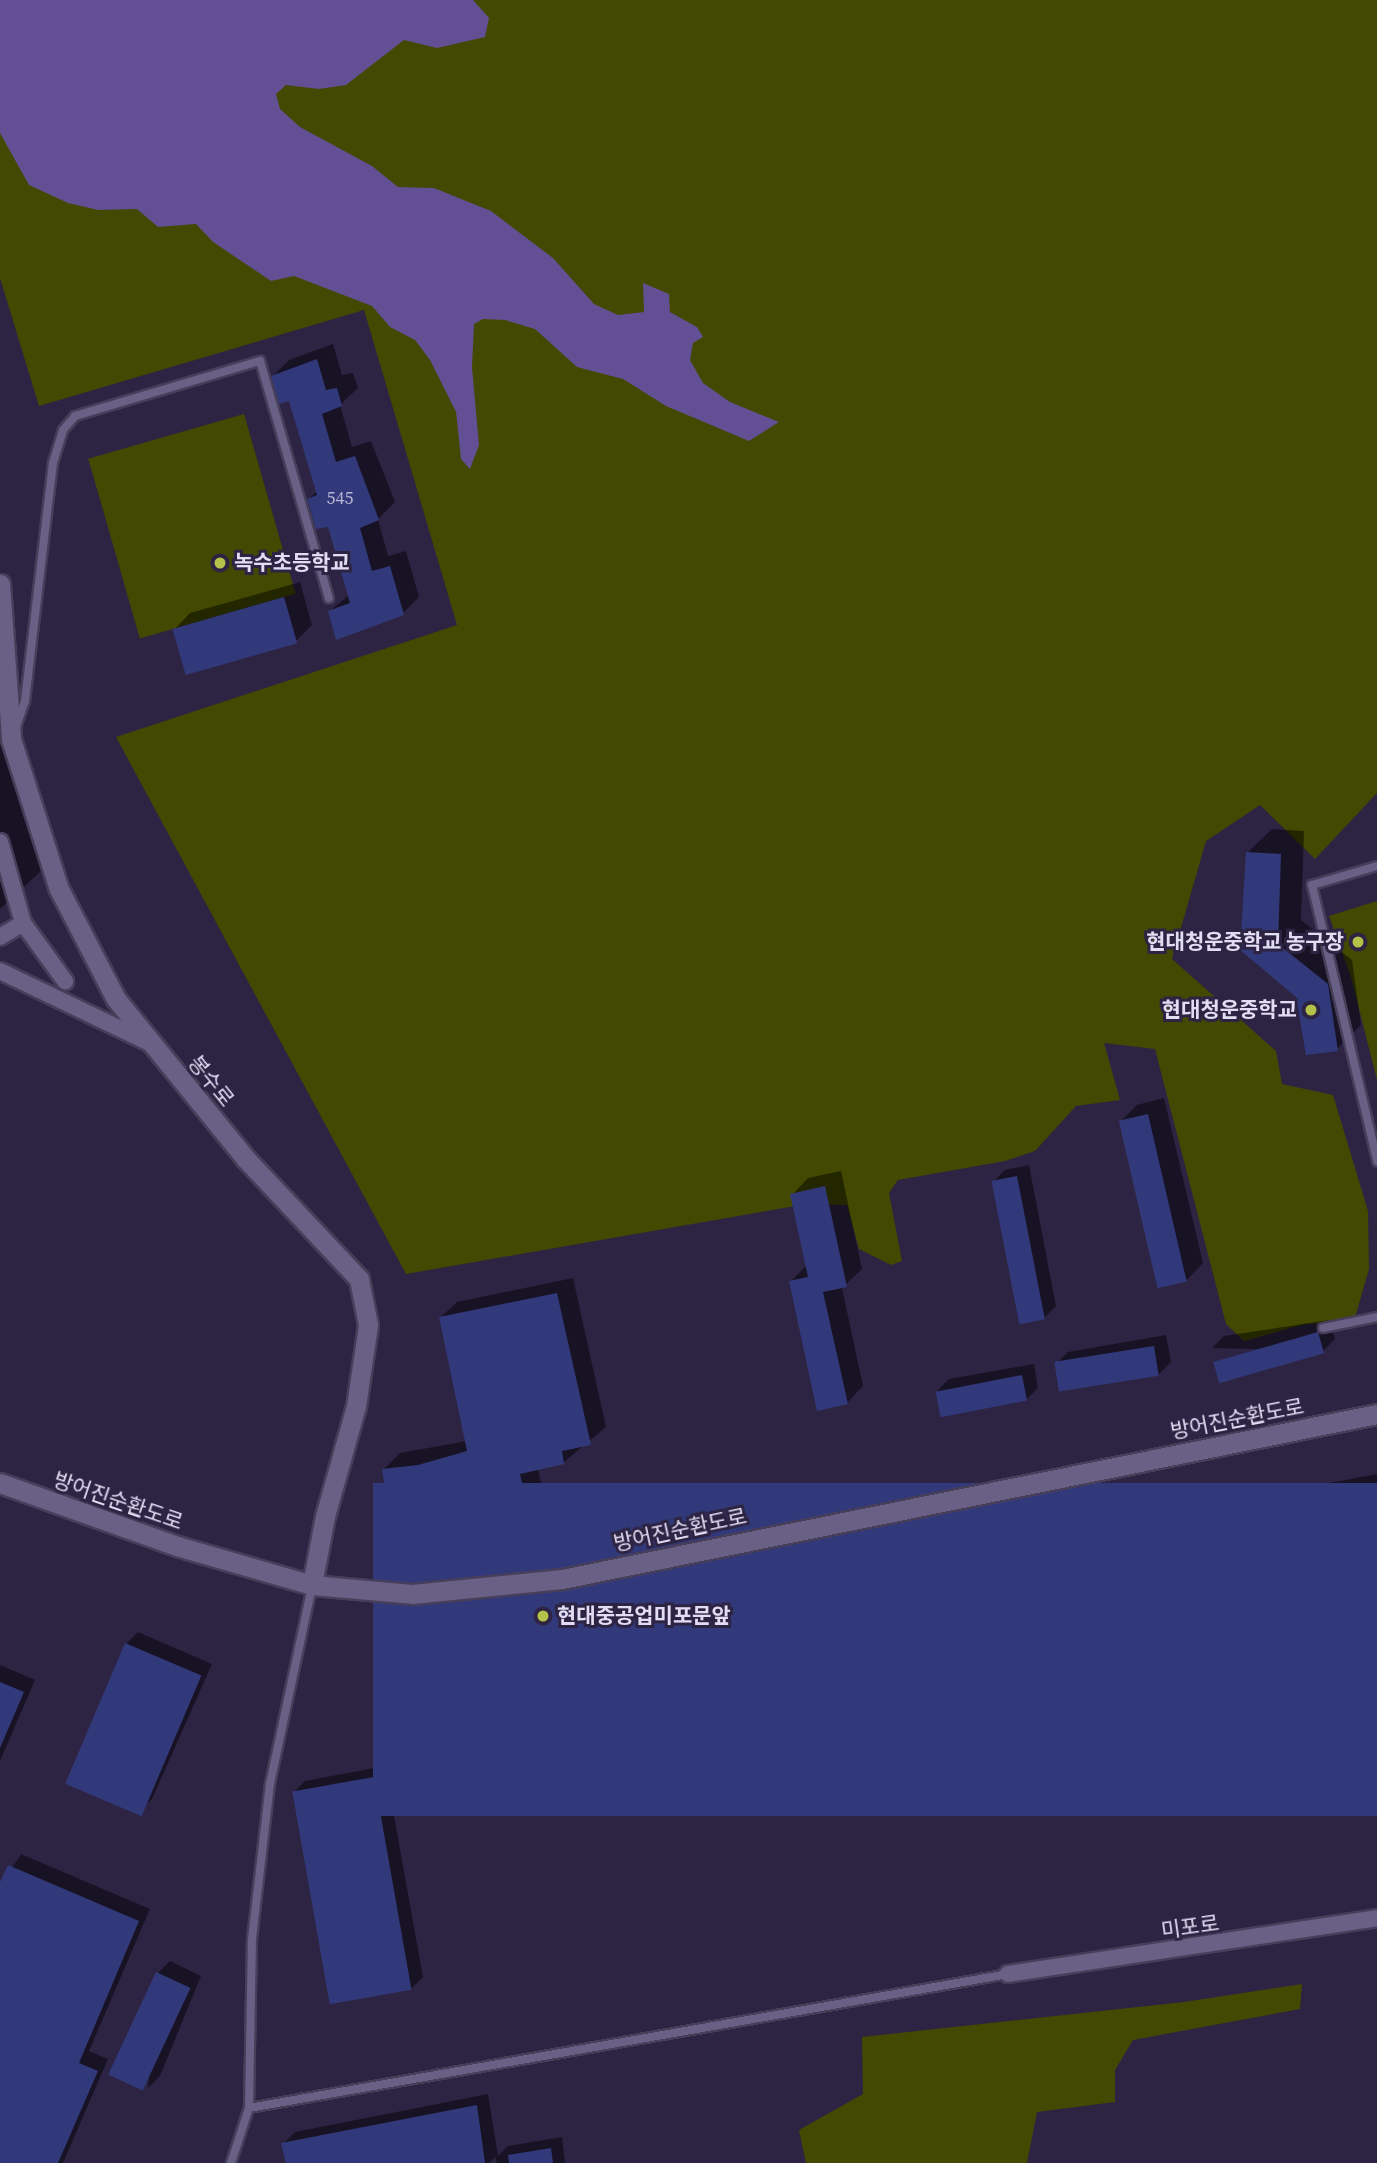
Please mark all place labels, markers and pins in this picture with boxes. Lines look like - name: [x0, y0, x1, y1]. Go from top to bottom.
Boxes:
- place label: 녹수초등학교: [234, 550, 350, 576]
- marker: 녹수초등학교: [212, 555, 228, 571]
- place label: 현대청운중학교 농구장: [1146, 929, 1344, 955]
- marker: 현대청운중학교 농구장: [1350, 934, 1366, 950]
- place label: 현대청운중학교: [1162, 997, 1297, 1023]
- marker: 현대청운중학교: [1303, 1002, 1319, 1018]
- place label: 현대중공업미포문앞: [557, 1603, 731, 1629]
- marker: 현대중공업미포문앞: [535, 1608, 551, 1624]

